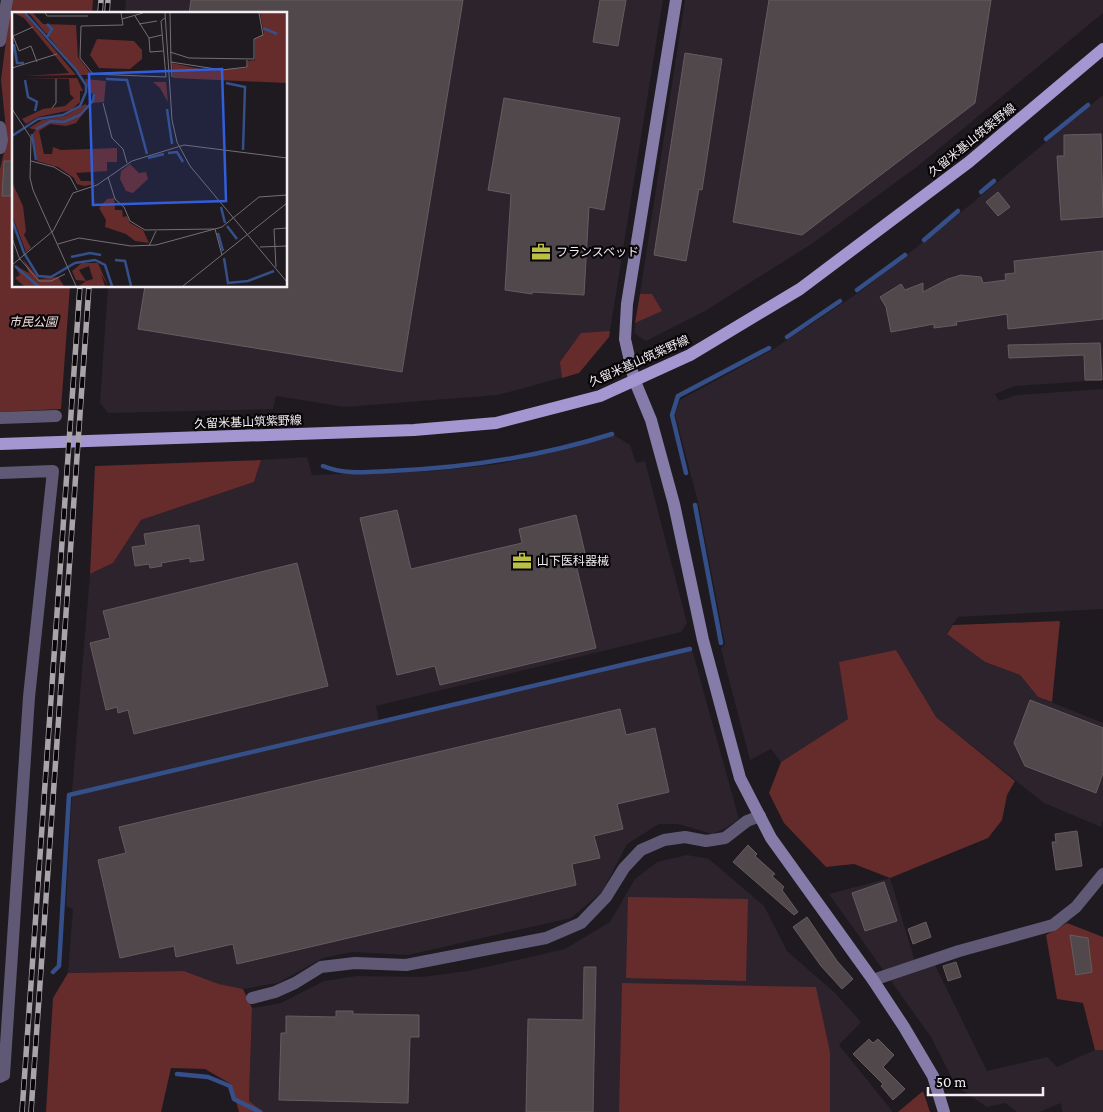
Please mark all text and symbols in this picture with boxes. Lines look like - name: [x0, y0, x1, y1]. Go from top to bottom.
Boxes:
- inset map: [12, 12, 288, 288]
- street label: 久留米基山筑紫野線: [926, 101, 1018, 179]
- office icon: フランスベッド: [530, 241, 552, 263]
- place label: フランスベッド: [556, 245, 639, 259]
- park label: 市民公園: [9, 315, 59, 329]
- street label: 久留米基山筑紫野線: [587, 333, 691, 389]
- street label: 久留米基山筑紫野線: [194, 413, 302, 431]
- office icon: 山下医科器械: [511, 550, 533, 572]
- place label: 山下医科器械: [537, 554, 609, 568]
- scale bar: [928, 1064, 1043, 1096]
- text: 50 m: [936, 1074, 966, 1090]

